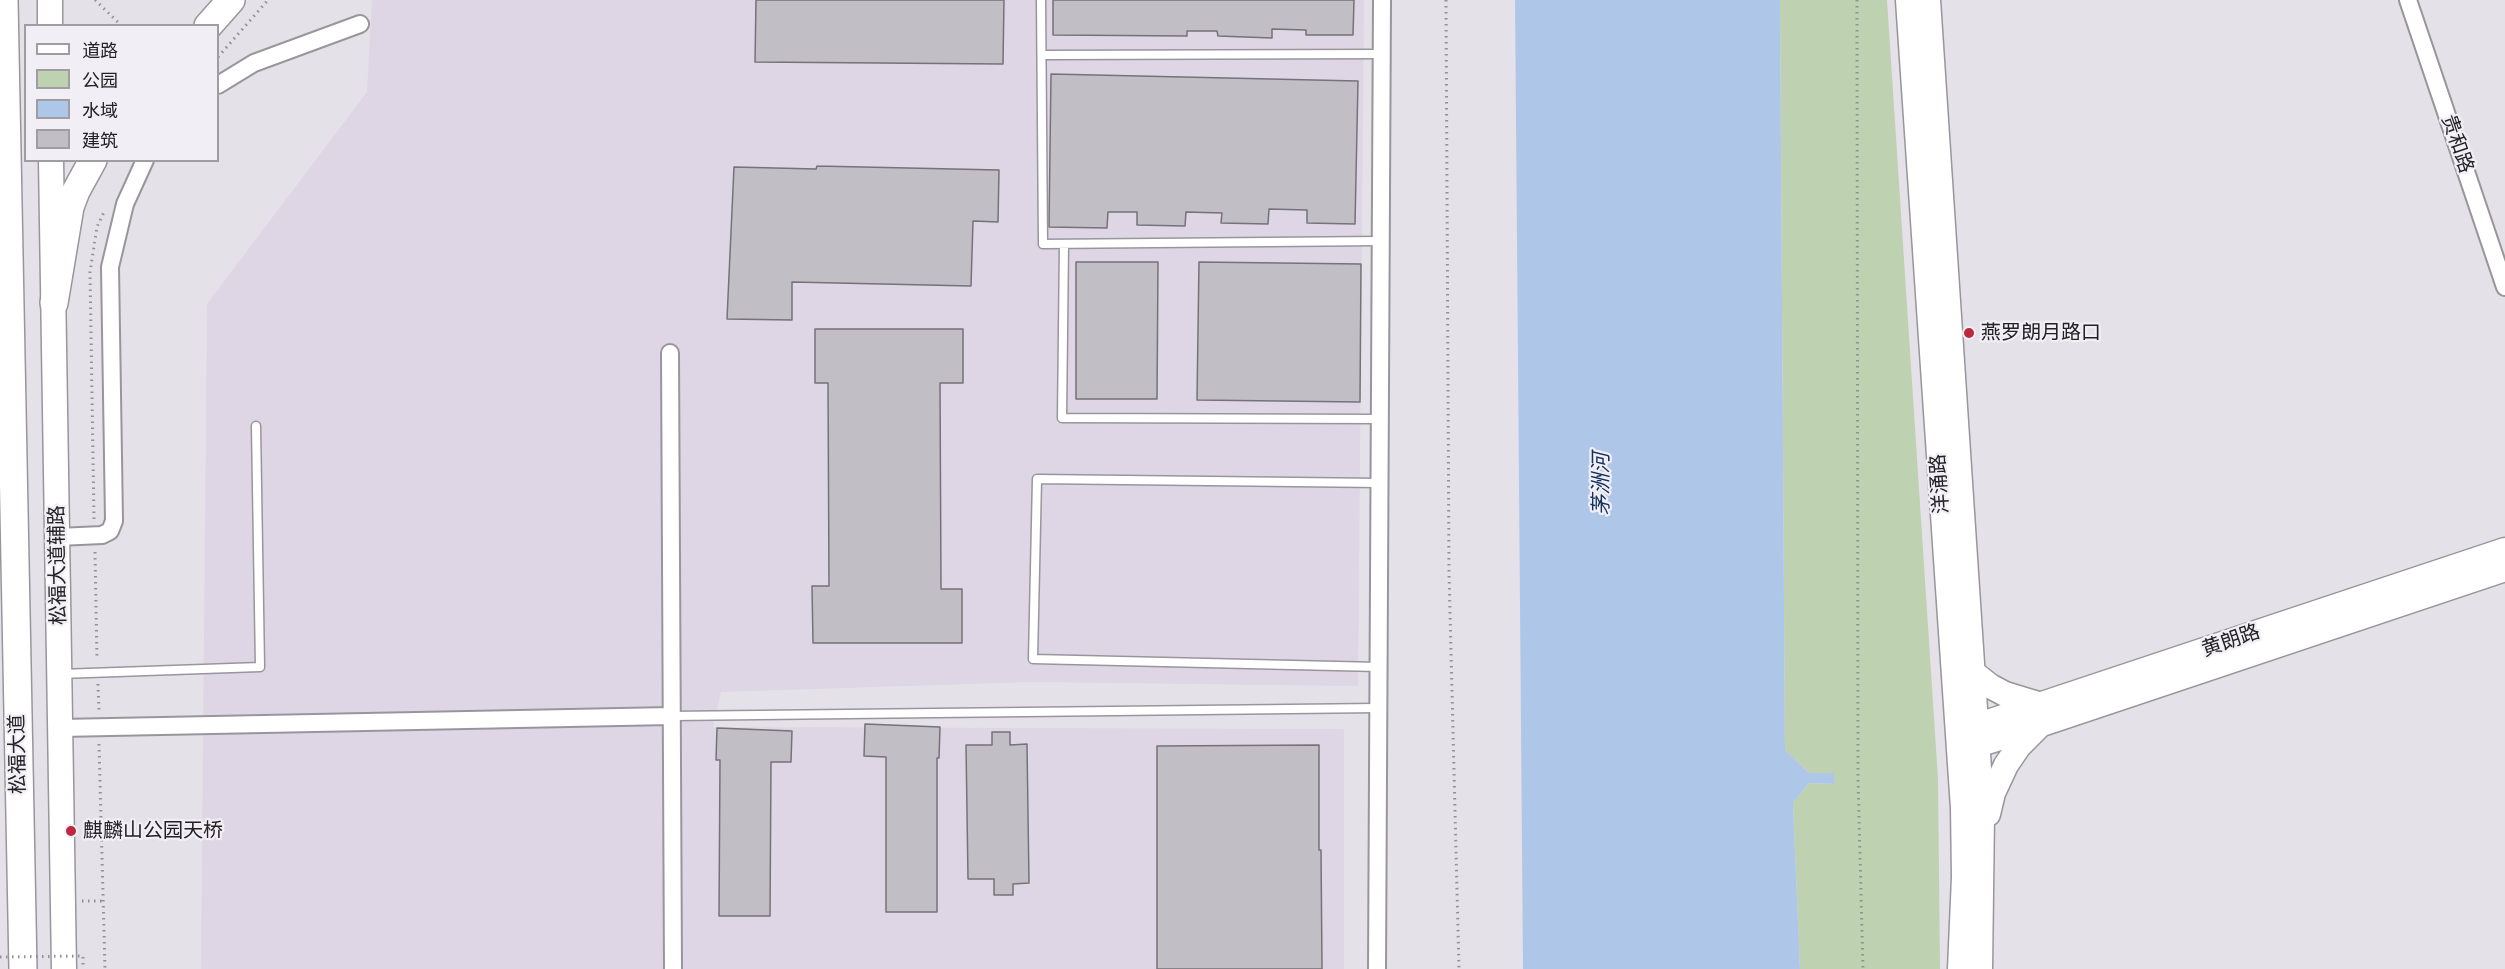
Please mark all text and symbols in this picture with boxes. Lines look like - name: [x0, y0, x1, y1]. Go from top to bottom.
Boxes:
- legend: [24, 24, 219, 162]
- text: 道路: [82, 40, 118, 62]
- text: 公园: [82, 70, 118, 92]
- text: 水域: [82, 100, 118, 122]
- street label: 贵和路: [2436, 112, 2478, 176]
- text: 建筑: [82, 130, 118, 152]
- place label: 燕罗朗月路口: [1981, 321, 2101, 345]
- marker: 燕罗朗月路口: [1962, 326, 1976, 340]
- water label: 茅洲河: [1589, 453, 1615, 515]
- street label: 洋涌路: [1926, 453, 1954, 515]
- street label: 松福大道辅路: [45, 505, 71, 625]
- street label: 黄朗路: [2199, 620, 2263, 662]
- street label: 松福大道: [5, 714, 31, 794]
- place label: 麒麟山公园天桥: [83, 819, 223, 843]
- marker: 麒麟山公园天桥: [64, 824, 78, 838]

